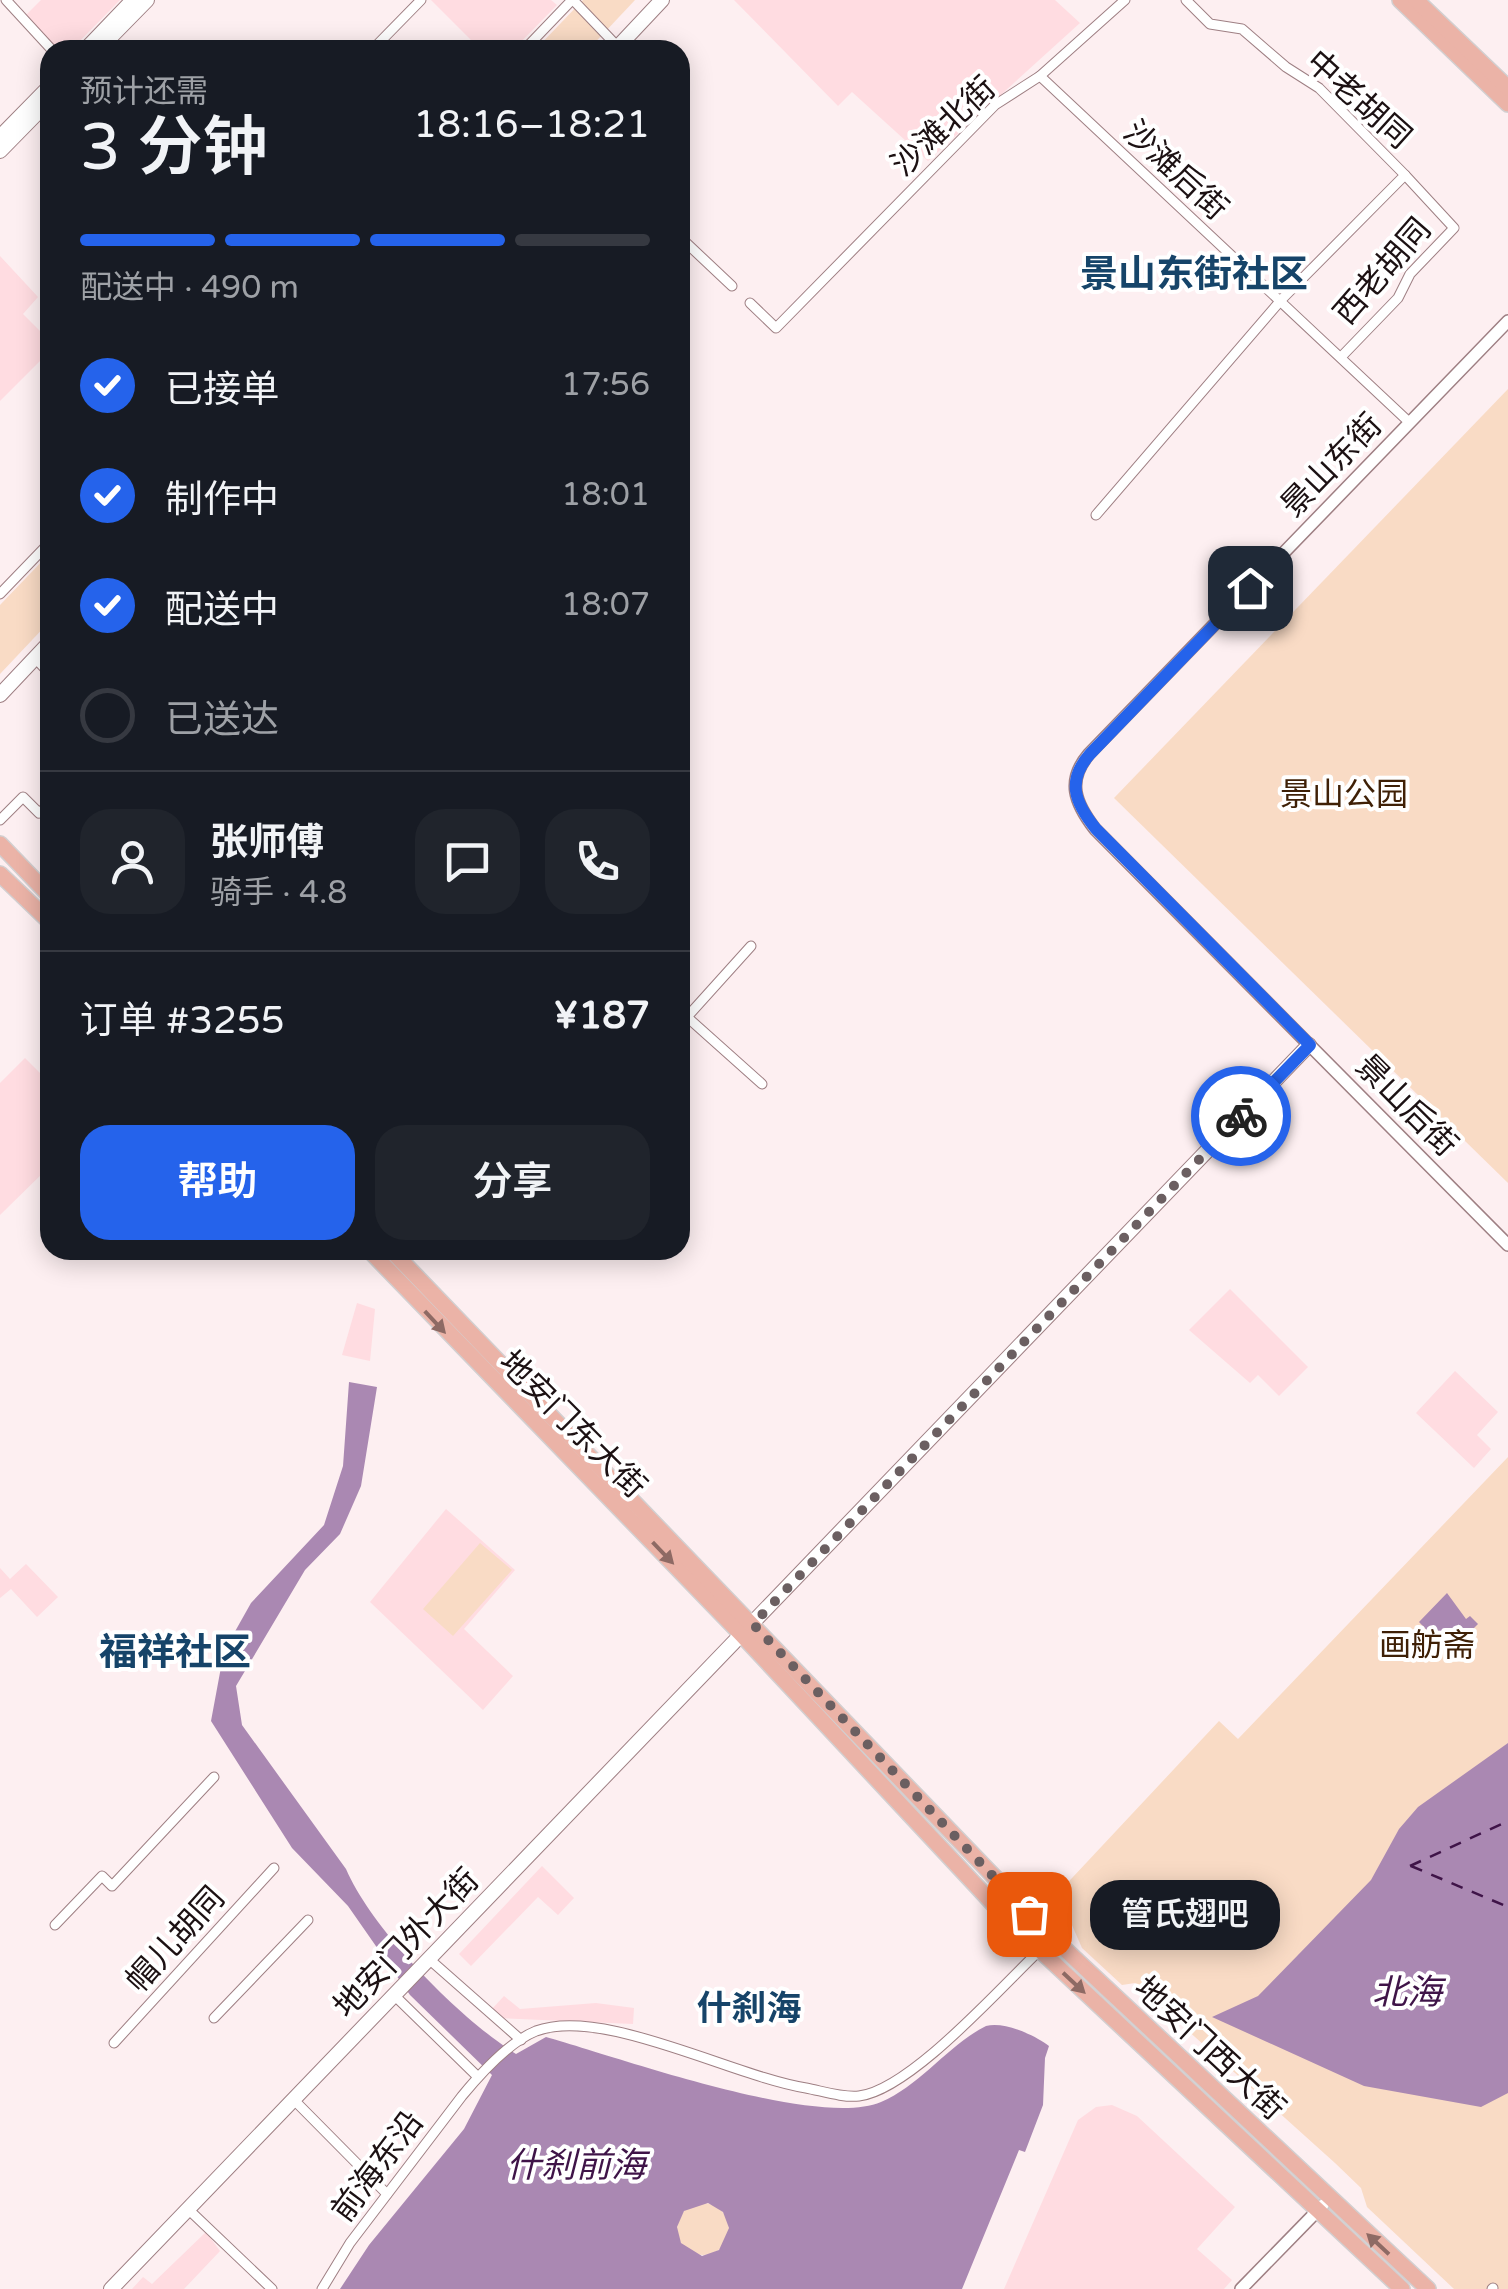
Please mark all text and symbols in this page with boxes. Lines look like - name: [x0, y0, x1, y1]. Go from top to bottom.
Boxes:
- street label: 中老胡同: [1298, 43, 1419, 157]
- street label: 沙滩北街: [884, 69, 1003, 184]
- text: 预计还需: [80, 73, 208, 111]
- text: 18:16–18:21: [413, 102, 650, 148]
- text: 3 分钟: [80, 109, 268, 188]
- street label: 沙滩后街: [1116, 113, 1235, 228]
- street label: 西老胡同: [1326, 211, 1439, 332]
- district label: 景山东街社区: [1080, 252, 1308, 298]
- text: 配送中 · 490 m: [80, 269, 299, 307]
- icon: check: [80, 358, 135, 413]
- text: 17:56: [561, 366, 650, 404]
- text: 已接单: [165, 367, 279, 413]
- street label: 景山东街: [1274, 406, 1390, 525]
- icon: check: [80, 468, 135, 523]
- text: 18:01: [561, 476, 650, 514]
- text: 制作中: [165, 477, 279, 523]
- pin: [1208, 546, 1293, 631]
- icon: home: [1223, 561, 1278, 616]
- icon: check: [80, 578, 135, 633]
- text: 18:07: [561, 586, 650, 624]
- text: 配送中: [165, 587, 279, 633]
- text: 已送达: [165, 697, 279, 743]
- park label: 景山公园: [1280, 776, 1408, 814]
- button: person: [80, 809, 185, 914]
- button: chat: [415, 809, 520, 914]
- button: phone: [545, 809, 650, 914]
- text: 张师傅: [210, 820, 324, 866]
- text: 骑手 · 4.8: [210, 874, 347, 912]
- text: ¥187: [553, 993, 650, 1039]
- text: 订单 #3255: [80, 998, 285, 1044]
- street label: 景山后街: [1348, 1047, 1465, 1164]
- courier: [1191, 1066, 1291, 1166]
- icon: bike: [1214, 1089, 1269, 1144]
- button: 帮助: [80, 1125, 355, 1240]
- button: 分享: [375, 1125, 650, 1240]
- one-way arrow: [423, 1309, 446, 1333]
- street label: 地安门东大街: [491, 1343, 654, 1506]
- one-way arrow: [651, 1541, 674, 1565]
- park label: 画舫斋: [1379, 1627, 1475, 1665]
- district label: 福祥社区: [99, 1630, 251, 1676]
- street label: 地安门外大街: [326, 1861, 487, 2026]
- pin: [987, 1872, 1072, 1957]
- street label: 帽儿胡同: [119, 1879, 233, 2000]
- callout: 管氏翅吧: [1089, 1879, 1279, 1949]
- icon: bag: [1002, 1887, 1057, 1942]
- text: 管氏翅吧: [1121, 1896, 1249, 1934]
- street label: 地安门西大街: [1126, 1969, 1292, 2128]
- one-way arrow: [1062, 1971, 1086, 1994]
- water label: 北海: [1372, 1972, 1447, 2014]
- district label: 什刹海: [696, 1988, 802, 2030]
- street label: 前海东沿: [324, 2104, 431, 2229]
- water label: 什刹前海: [506, 2145, 651, 2187]
- one-way arrow: [1366, 2233, 1391, 2255]

